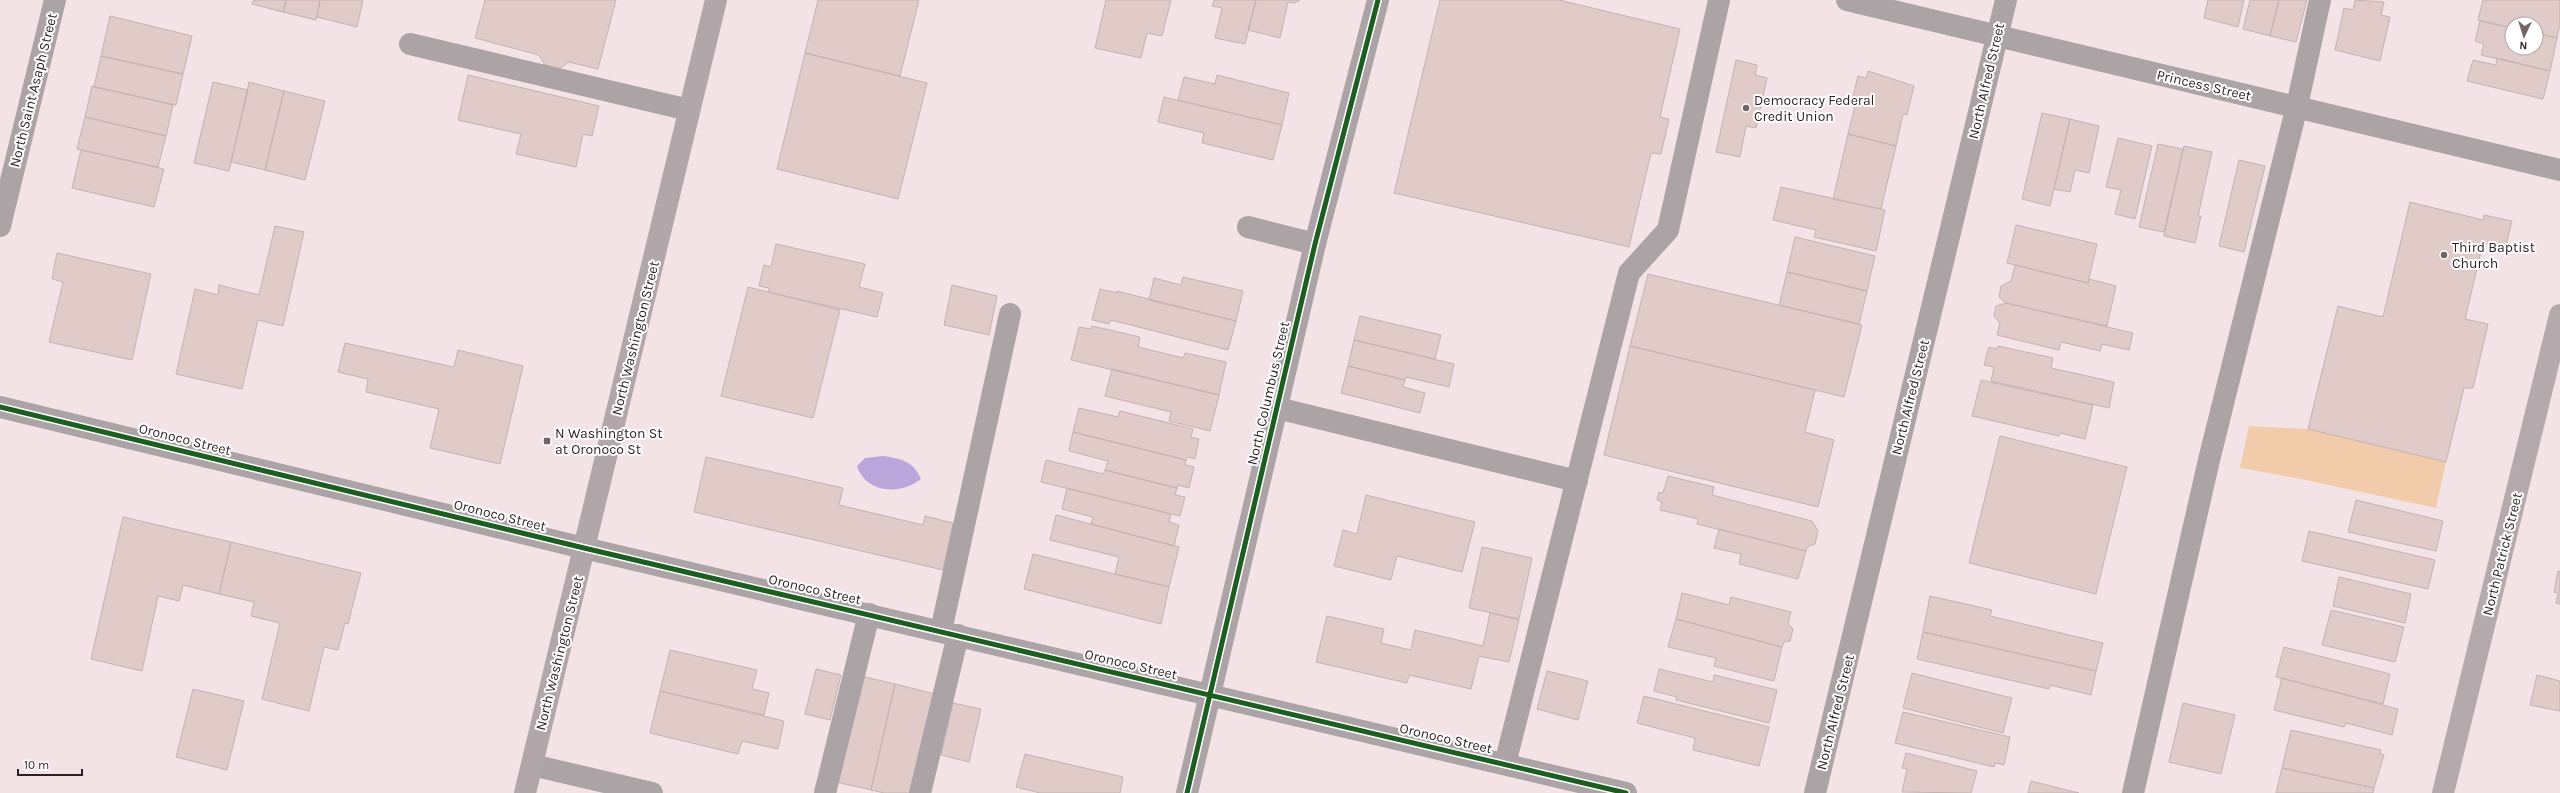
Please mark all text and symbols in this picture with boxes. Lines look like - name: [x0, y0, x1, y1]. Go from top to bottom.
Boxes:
- street label: North Saint Asaph Street: [6, 11, 61, 169]
- north arrow: [2504, 16, 2544, 56]
- street label: North Alfred Street: [1965, 22, 2008, 141]
- text: N: [2519, 39, 2528, 52]
- street label: Princess Street: [2155, 66, 2253, 105]
- place label: Democracy Federal Credit Union: [1754, 92, 1875, 125]
- marker: Democracy Federal Credit Union: [1741, 103, 1751, 113]
- place label: Third Baptist Church: [2452, 239, 2535, 272]
- marker: Third Baptist Church: [2439, 250, 2449, 260]
- street label: North Washington Street: [608, 259, 663, 417]
- street label: North Columbus Street: [1244, 320, 1293, 467]
- street label: North Alfred Street: [1888, 338, 1933, 457]
- street label: Oronoco Street: [137, 420, 233, 459]
- place label: N Washington St at Oronoco St: [555, 425, 662, 458]
- marker: N Washington St at Oronoco St: [542, 436, 552, 446]
- street label: North Patrick Street: [2479, 491, 2526, 617]
- street label: Oronoco Street: [452, 496, 548, 535]
- street label: Oronoco Street: [767, 571, 863, 608]
- street label: North Washington Street: [532, 574, 587, 732]
- street label: Oronoco Street: [1083, 646, 1179, 683]
- street label: North Alfred Street: [1813, 653, 1858, 772]
- street label: Oronoco Street: [1398, 720, 1494, 757]
- scale bar: [18, 751, 82, 777]
- text: 10 m: [24, 758, 49, 772]

